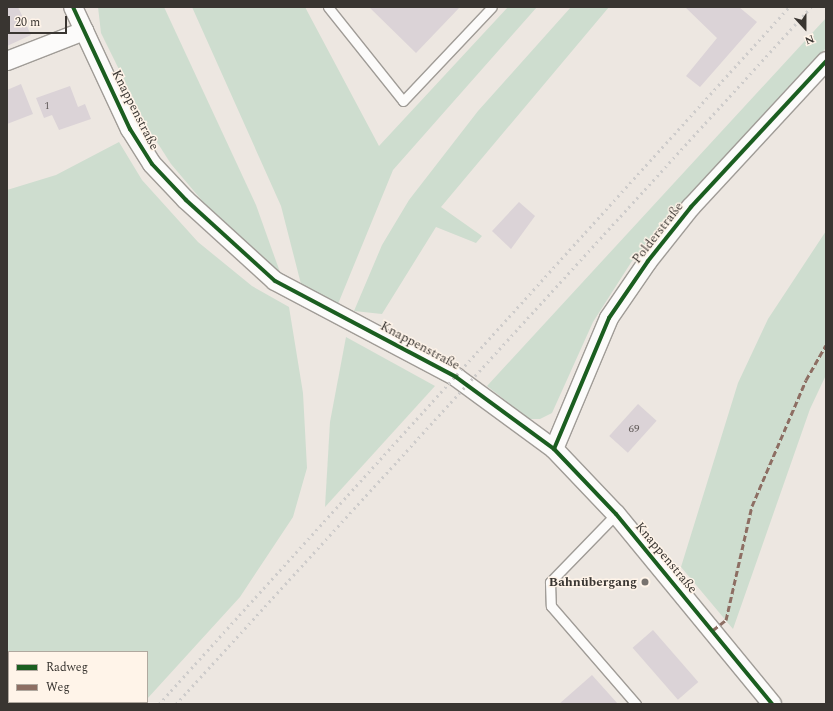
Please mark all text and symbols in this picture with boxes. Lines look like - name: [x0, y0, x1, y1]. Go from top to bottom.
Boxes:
- scale bar: [10, 8, 69, 34]
- north arrow: [785, 8, 825, 48]
- text: 20 m: [15, 13, 40, 32]
- text: N: [802, 30, 817, 49]
- street label: Knappenstraße: [108, 67, 162, 153]
- house number: 1: [44, 99, 50, 113]
- street label: Polderstraße: [629, 199, 687, 267]
- street label: Knappenstraße: [378, 318, 462, 374]
- house number: 69: [629, 422, 639, 436]
- street label: Knappenstraße: [632, 519, 700, 597]
- place label: Bahnübergang: [549, 574, 637, 590]
- marker: Bahnübergang: [640, 577, 650, 587]
- legend: [8, 651, 148, 703]
- text: Radweg: [46, 658, 88, 677]
- text: Weg: [46, 678, 70, 697]

